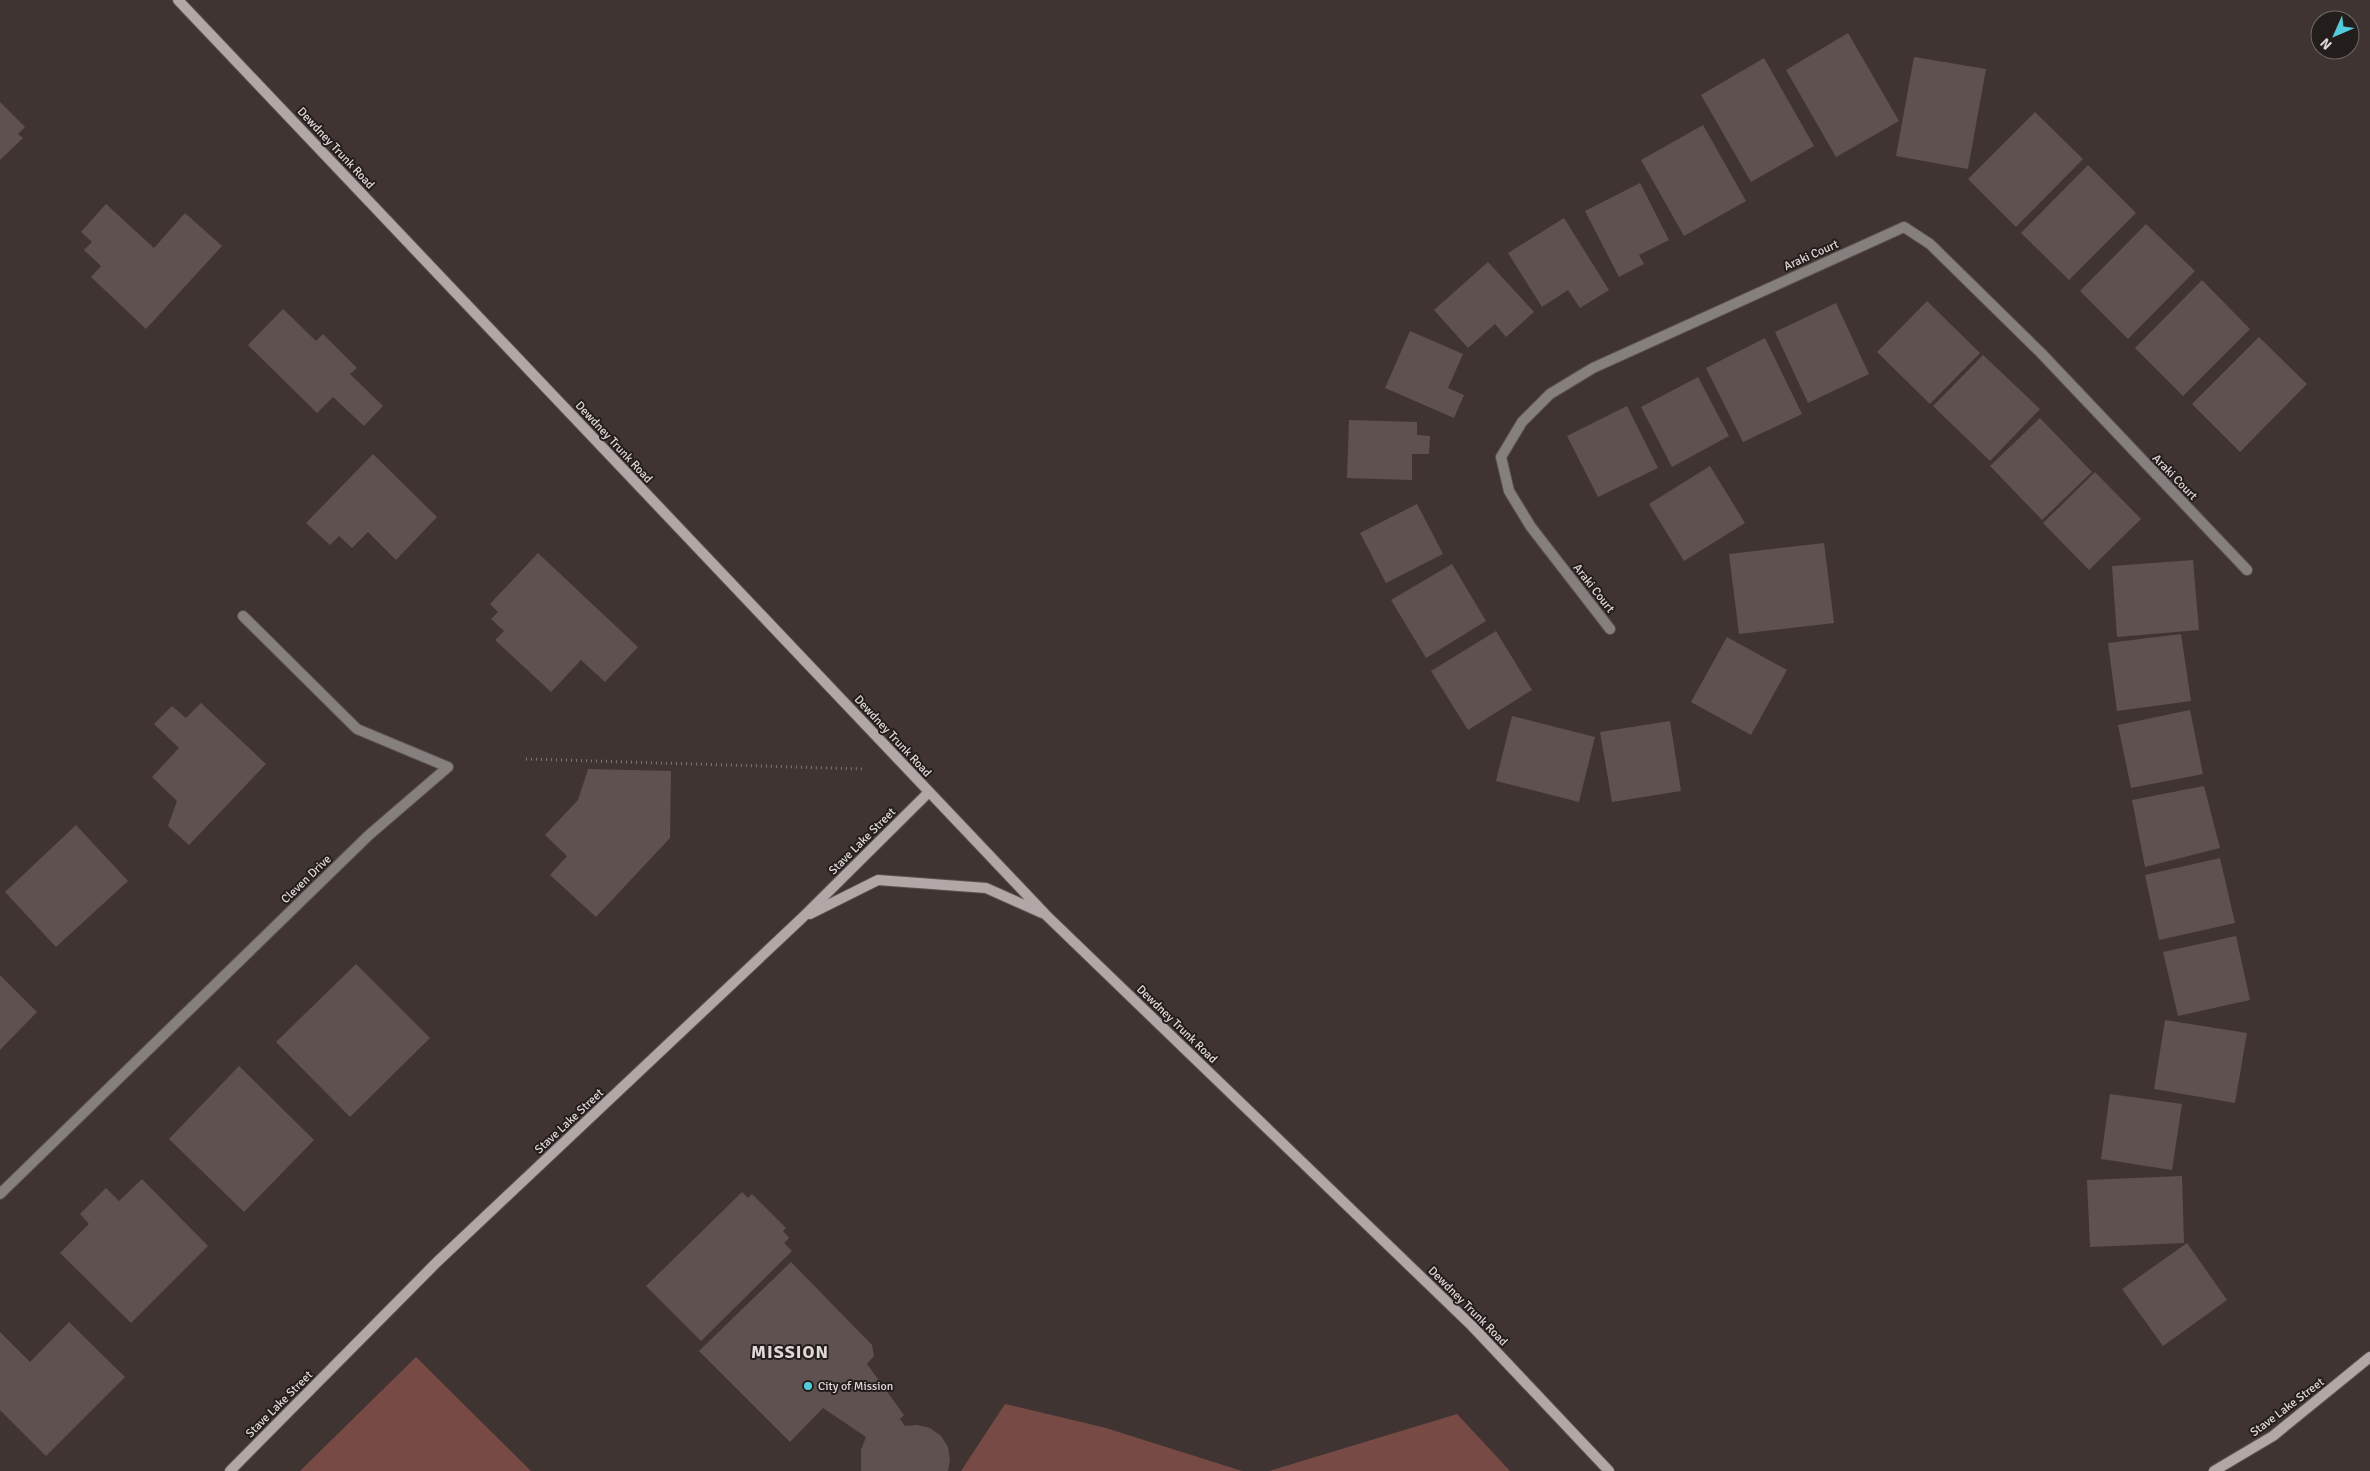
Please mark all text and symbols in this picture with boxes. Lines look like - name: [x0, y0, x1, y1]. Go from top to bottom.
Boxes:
- north arrow: [2310, 10, 2360, 60]
- text: N: [2317, 34, 2336, 53]
- street label: Dewdney Trunk Road: [294, 104, 377, 192]
- street label: Araki Court: [1781, 237, 1841, 274]
- street label: Dewdney Trunk Road: [572, 398, 655, 486]
- street label: Araki Court: [2149, 451, 2200, 504]
- street label: Araki Court: [1570, 561, 1618, 616]
- street label: Dewdney Trunk Road: [851, 692, 934, 780]
- street label: Stave Lake Street: [826, 805, 899, 878]
- street label: Cleven Drive: [278, 852, 335, 907]
- street label: Dewdney Trunk Road: [1133, 982, 1220, 1067]
- street label: Stave Lake Street: [532, 1086, 607, 1157]
- street label: Dewdney Trunk Road: [1425, 1263, 1511, 1349]
- district label: MISSION: [751, 1341, 829, 1363]
- street label: Stave Lake Street: [243, 1368, 316, 1441]
- street label: Stave Lake Street: [2247, 1375, 2327, 1440]
- place label: City of Mission: [818, 1379, 893, 1394]
- marker: City of Mission: [802, 1380, 814, 1392]

